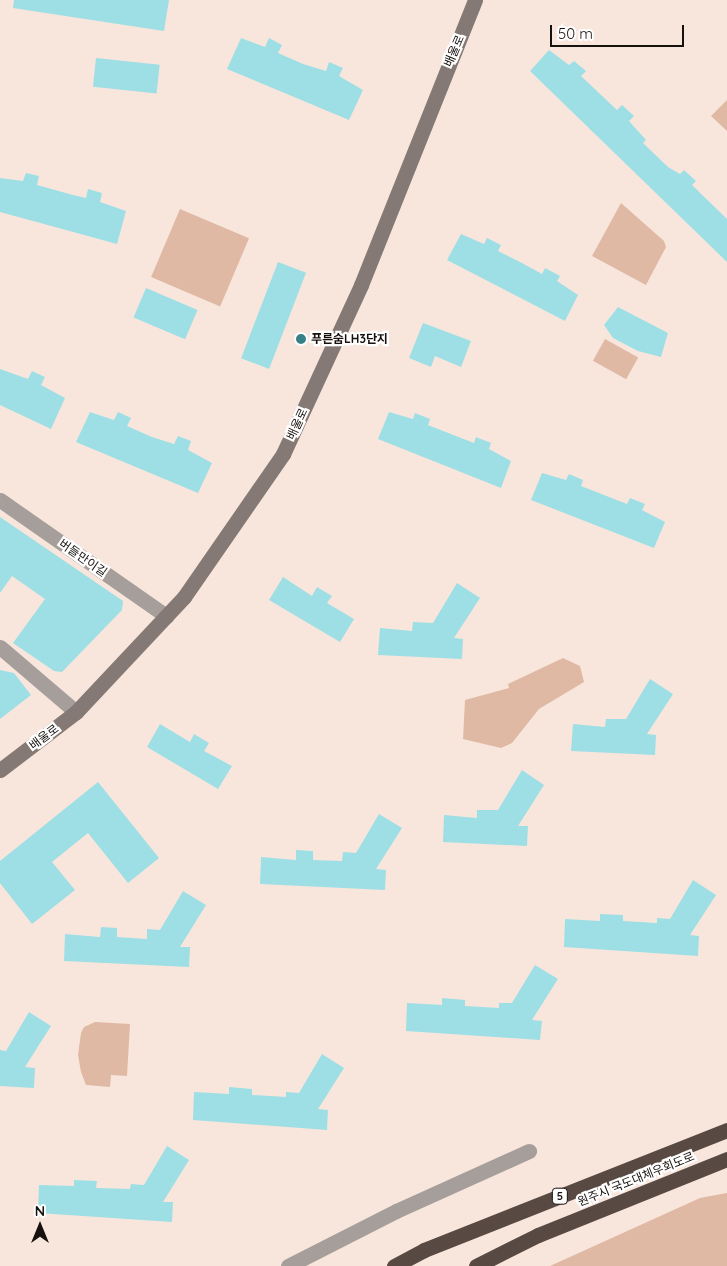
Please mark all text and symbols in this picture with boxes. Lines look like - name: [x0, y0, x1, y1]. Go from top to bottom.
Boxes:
- scale bar: [552, 15, 686, 47]
- text: 50 m: [558, 24, 593, 43]
- street label: 배울로: [441, 33, 467, 69]
- place label: 푸른숨LH3단지: [311, 332, 388, 346]
- marker: 푸른숨LH3단지: [295, 333, 307, 345]
- street label: 배울로: [283, 406, 311, 442]
- street label: 버들만이길: [56, 536, 110, 580]
- street label: 배울로: [26, 721, 62, 753]
- street label: 원주시 국도대체우회도로: [575, 1149, 697, 1209]
- road number: 5: [551, 1188, 569, 1204]
- north arrow: [15, 1201, 65, 1251]
- text: N: [35, 1202, 45, 1220]

